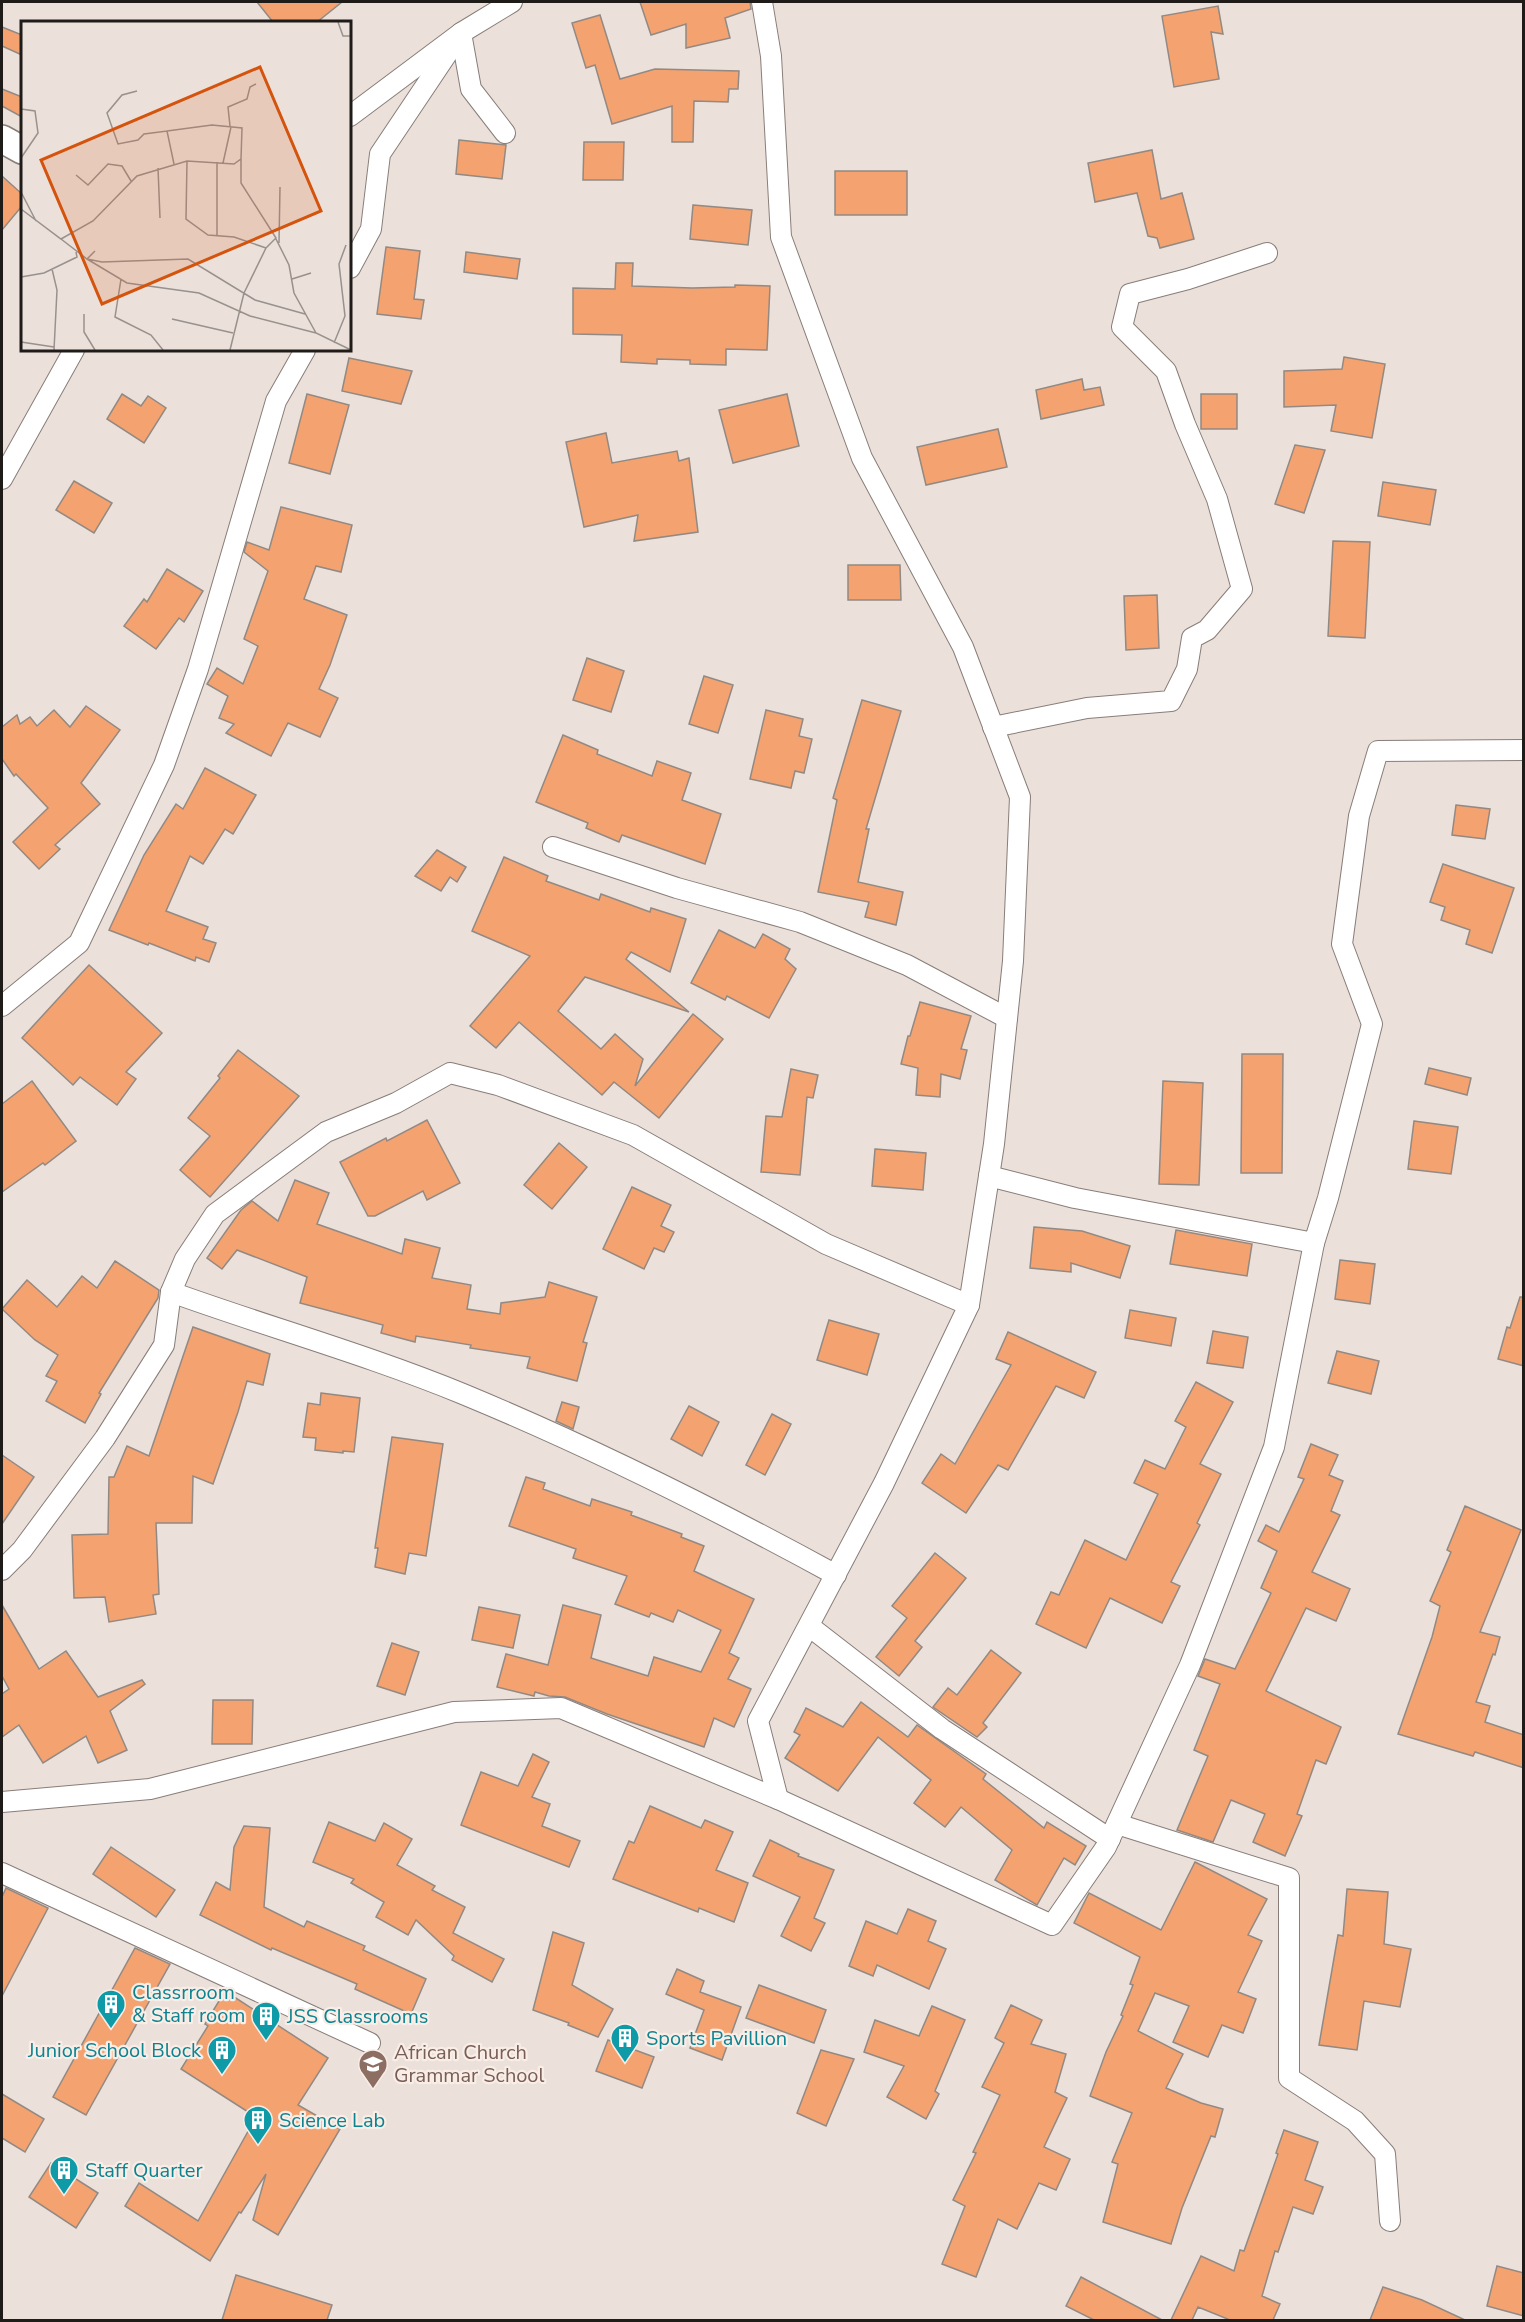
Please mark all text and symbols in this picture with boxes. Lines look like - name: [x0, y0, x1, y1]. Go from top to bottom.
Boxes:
- inset map: [21, 21, 351, 351]
- place label: Classrroom & Staff room: [132, 1979, 245, 2029]
- building icon: Classrroom & Staff room: [95, 1988, 127, 2030]
- building icon: JSS Classrooms: [250, 2000, 282, 2042]
- place label: JSS Classrooms: [286, 2003, 428, 2030]
- building icon: Sports Pavillion: [609, 2022, 641, 2064]
- place label: Sports Pavillion: [646, 2025, 787, 2052]
- building icon: Junior School Block: [206, 2034, 238, 2076]
- place label: Junior School Block: [27, 2037, 202, 2064]
- place label: African Church Grammar School: [394, 2039, 544, 2089]
- school or university icon: African Church Grammar School: [357, 2048, 389, 2090]
- building icon: Science Lab: [242, 2104, 274, 2146]
- place label: Science Lab: [279, 2107, 385, 2134]
- building icon: Staff Quarter: [48, 2154, 80, 2196]
- place label: Staff Quarter: [85, 2157, 203, 2184]

